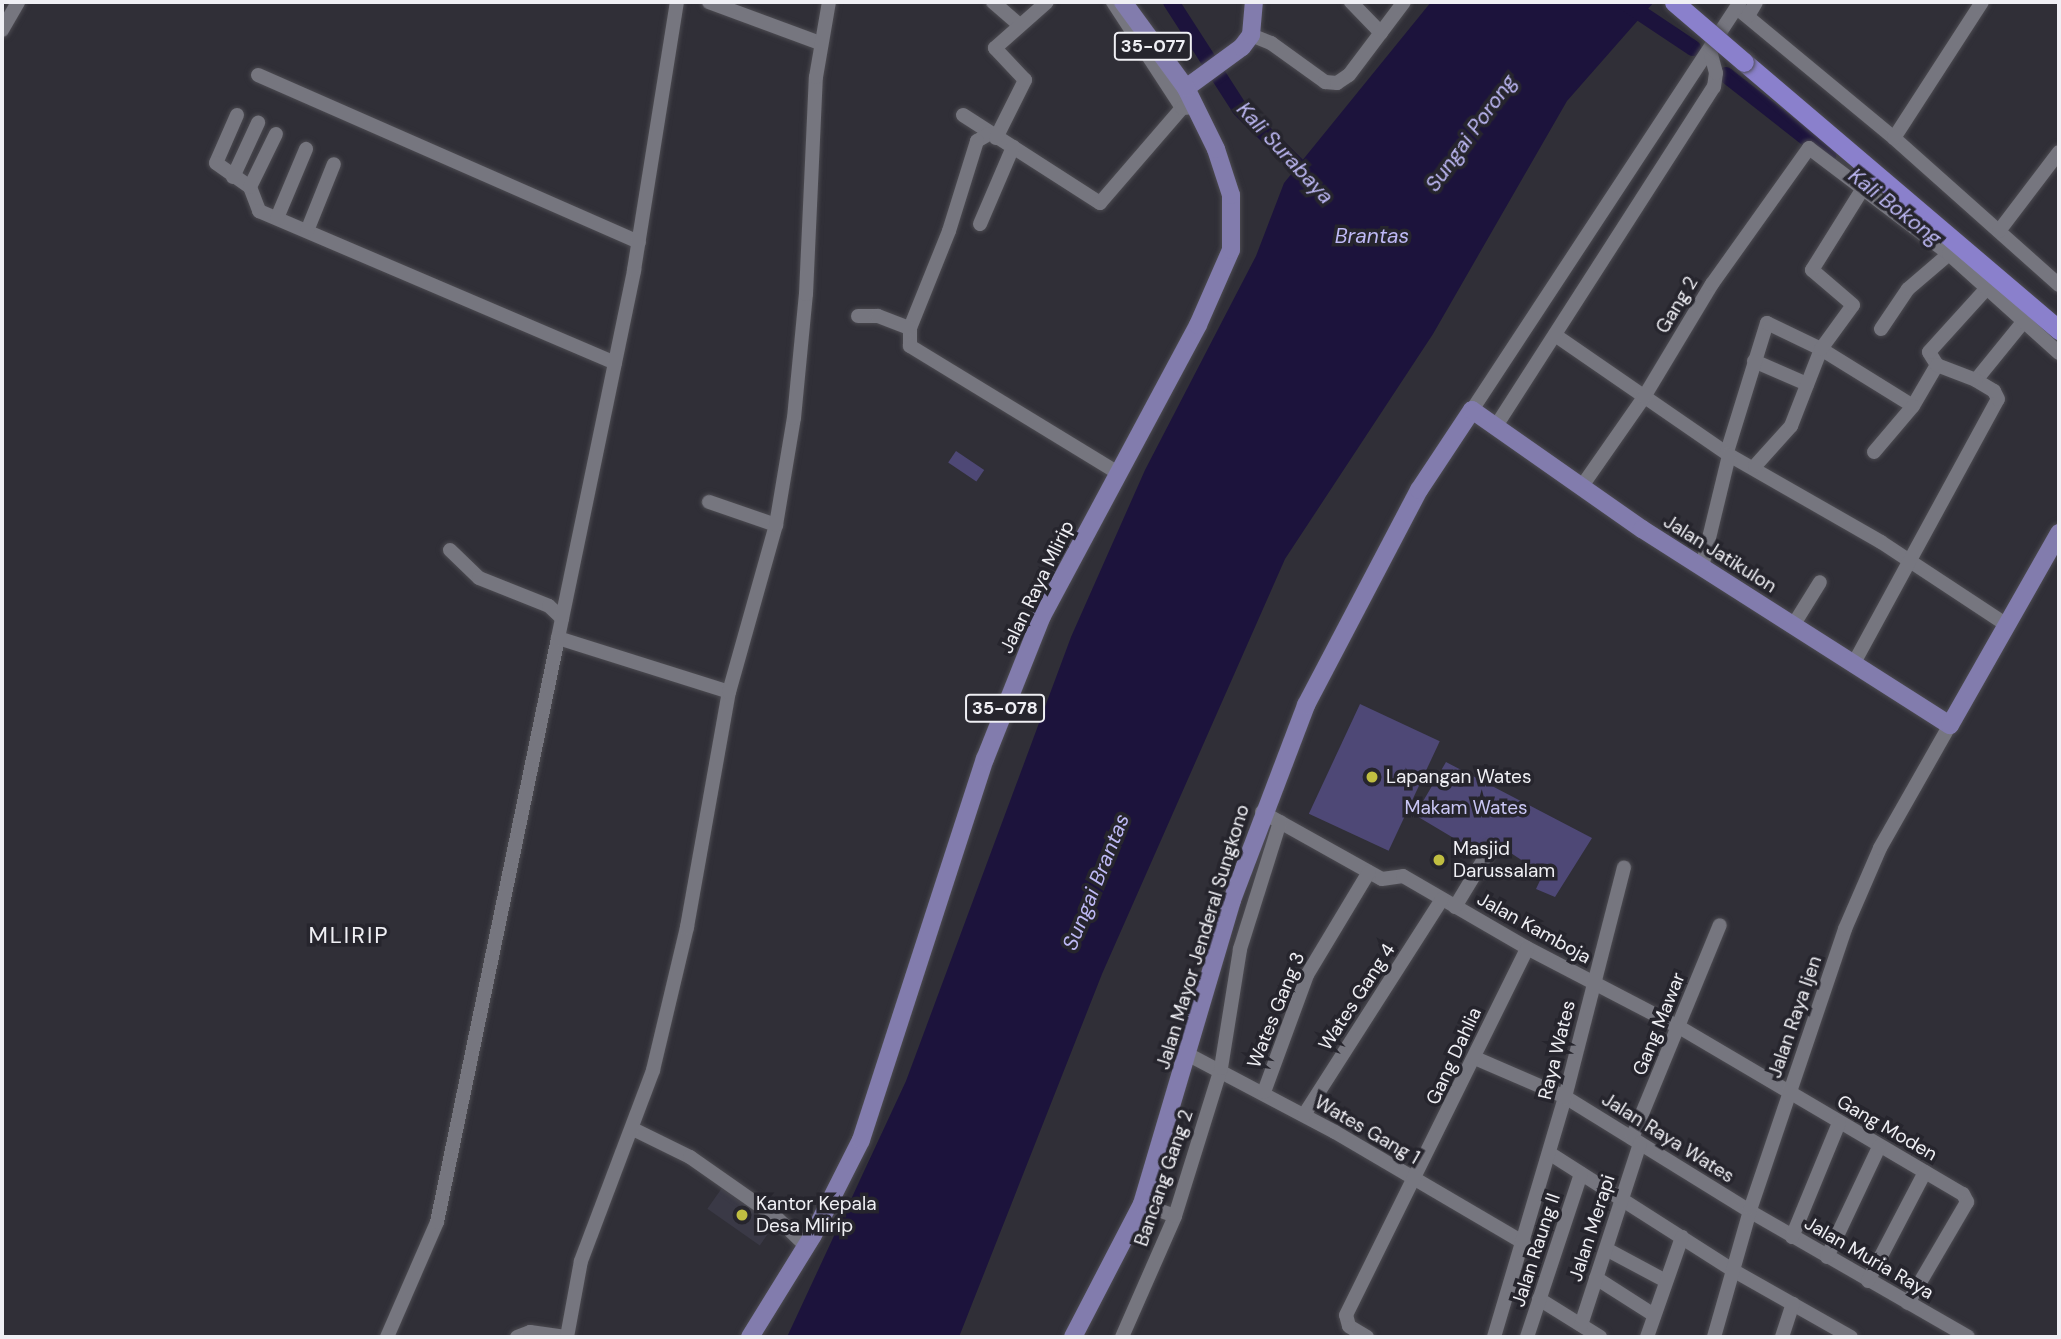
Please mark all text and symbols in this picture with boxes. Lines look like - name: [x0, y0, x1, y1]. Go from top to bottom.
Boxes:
- road number: 35-077: [1113, 32, 1193, 60]
- water label: Sungai Porong: [1420, 70, 1522, 196]
- water label: Kali Surabaya: [1231, 97, 1339, 209]
- water label: Kali Bokong: [1844, 163, 1946, 251]
- water label: Brantas: [1335, 223, 1409, 249]
- street label: Gang 2: [1651, 272, 1703, 338]
- street label: Jalan Jatikulon: [1659, 510, 1781, 598]
- street label: Jalan Raya Mlirip: [995, 517, 1079, 657]
- road number: 35-078: [965, 694, 1045, 722]
- place label: Lapangan Wates: [1386, 766, 1531, 788]
- marker: Lapangan Wates: [1364, 769, 1380, 785]
- park label: Makam Wates: [1404, 797, 1528, 819]
- street label: Jalan Mayor Jenderal Sungkono: [1152, 802, 1254, 1072]
- water label: Sungai Brantas: [1057, 810, 1135, 954]
- place label: Masjid Darussalam: [1453, 838, 1555, 882]
- marker: Masjid Darussalam: [1431, 852, 1447, 868]
- street label: Jalan Kamboja: [1473, 887, 1595, 969]
- district label: MLIRIP: [309, 921, 389, 949]
- street label: Wates Gang 4: [1314, 939, 1400, 1055]
- street label: Wates Gang 3: [1242, 949, 1310, 1071]
- street label: Jalan Raya Ijen: [1763, 953, 1827, 1081]
- street label: Gang Mawar: [1628, 969, 1690, 1079]
- street label: Raya Wates: [1534, 998, 1580, 1102]
- street label: Gang Dahlia: [1422, 1004, 1486, 1108]
- street label: Jalan Raya Wates: [1598, 1088, 1738, 1188]
- street label: Gang Moden: [1833, 1090, 1941, 1166]
- street label: Wates Gang 1: [1310, 1091, 1424, 1169]
- street label: Bancang Gang 2: [1130, 1107, 1198, 1249]
- street label: Jalan Merapi: [1564, 1172, 1620, 1284]
- street label: Jalan Raung II: [1507, 1190, 1565, 1310]
- place label: Kantor Kepala Desa Mlirip: [756, 1193, 877, 1237]
- marker: Kantor Kepala Desa Mlirip: [734, 1207, 750, 1223]
- street label: Jalan Muria Raya: [1800, 1212, 1938, 1304]

